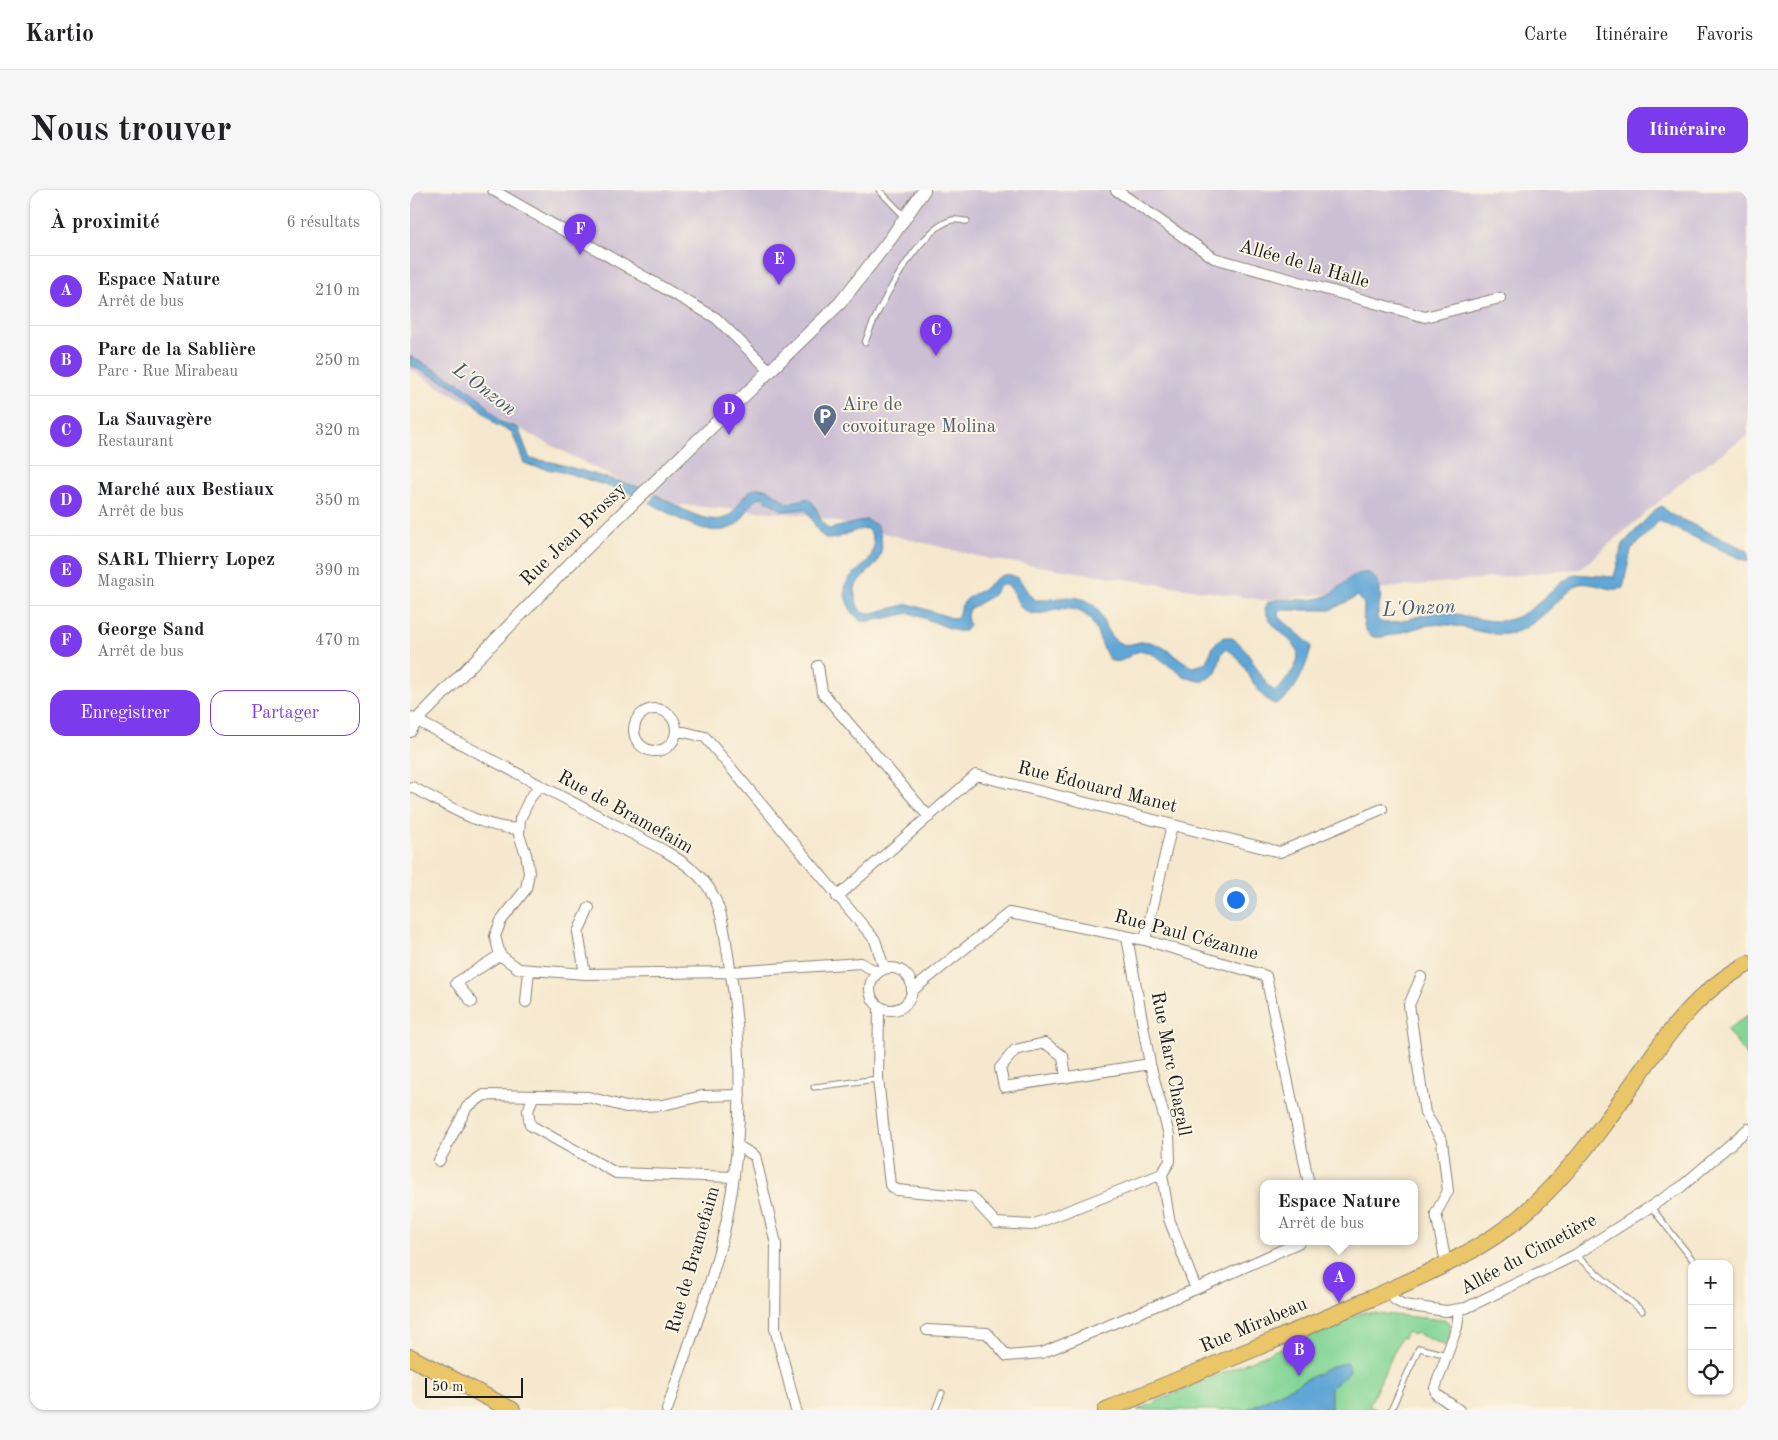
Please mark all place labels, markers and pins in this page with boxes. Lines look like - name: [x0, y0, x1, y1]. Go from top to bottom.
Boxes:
- pin: F: [564, 214, 596, 255]
- pin: E: [763, 244, 795, 285]
- pin: C: [920, 315, 952, 356]
- pin: D: [713, 394, 745, 435]
- place label: Aire de covoiturage Molina: [842, 396, 997, 437]
- parking icon: Aire de covoiturage Molina: [812, 403, 838, 437]
- pin: A: [1323, 1262, 1355, 1303]
- pin: B: [1283, 1335, 1315, 1376]

